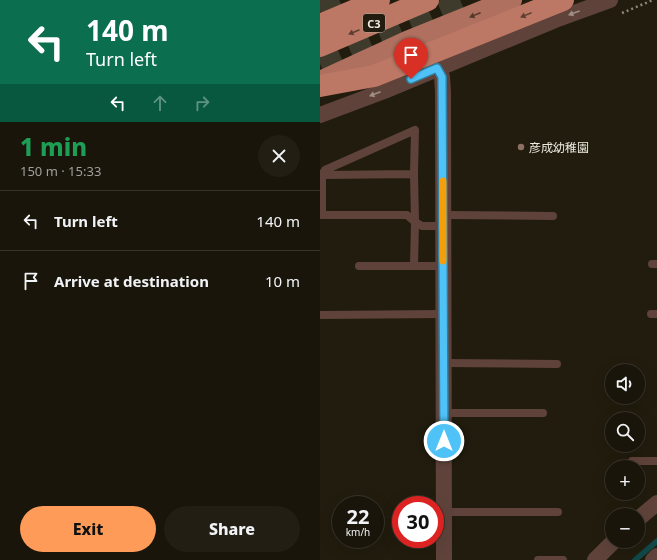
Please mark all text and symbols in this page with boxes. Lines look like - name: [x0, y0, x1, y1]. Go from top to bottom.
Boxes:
- text: 140 m: [86, 11, 169, 49]
- one-way arrow: [567, 11, 579, 17]
- one-way arrow: [468, 12, 480, 18]
- one-way arrow: [520, 12, 532, 18]
- road number: C3: [363, 14, 385, 32]
- icon: left: [20, 16, 72, 68]
- one-way arrow: [347, 29, 359, 35]
- pin: [394, 38, 428, 79]
- icon: arrive: [400, 44, 422, 66]
- text: Turn left: [86, 47, 157, 71]
- icon: left: [107, 92, 129, 114]
- icon: ahead: [149, 92, 171, 114]
- icon: right: [191, 92, 213, 114]
- one-way arrow: [369, 92, 381, 98]
- text: 1 min: [20, 130, 87, 163]
- button: close: [258, 135, 300, 177]
- place label: 彦成幼稚園: [529, 139, 589, 156]
- marker: 彦成幼稚園: [516, 142, 526, 152]
- text: 150 m · 15:33: [20, 162, 101, 180]
- icon: left: [20, 210, 42, 232]
- text: Turn left: [54, 211, 118, 231]
- text: 140 m: [256, 211, 300, 231]
- icon: arrive: [20, 270, 42, 292]
- text: Arrive at destination: [54, 271, 209, 291]
- text: 10 m: [265, 271, 300, 291]
- map controls: [605, 364, 645, 548]
- button: sound: [605, 364, 645, 404]
- button: search: [605, 412, 645, 452]
- position arrow: [423, 420, 465, 462]
- button: +: [605, 460, 645, 500]
- speed limit sign: 30: [392, 496, 444, 548]
- text: 22: [347, 503, 369, 530]
- button: Exit: [20, 506, 156, 552]
- button: Share: [164, 506, 300, 552]
- button: −: [605, 508, 645, 548]
- text: km/h: [346, 525, 370, 539]

